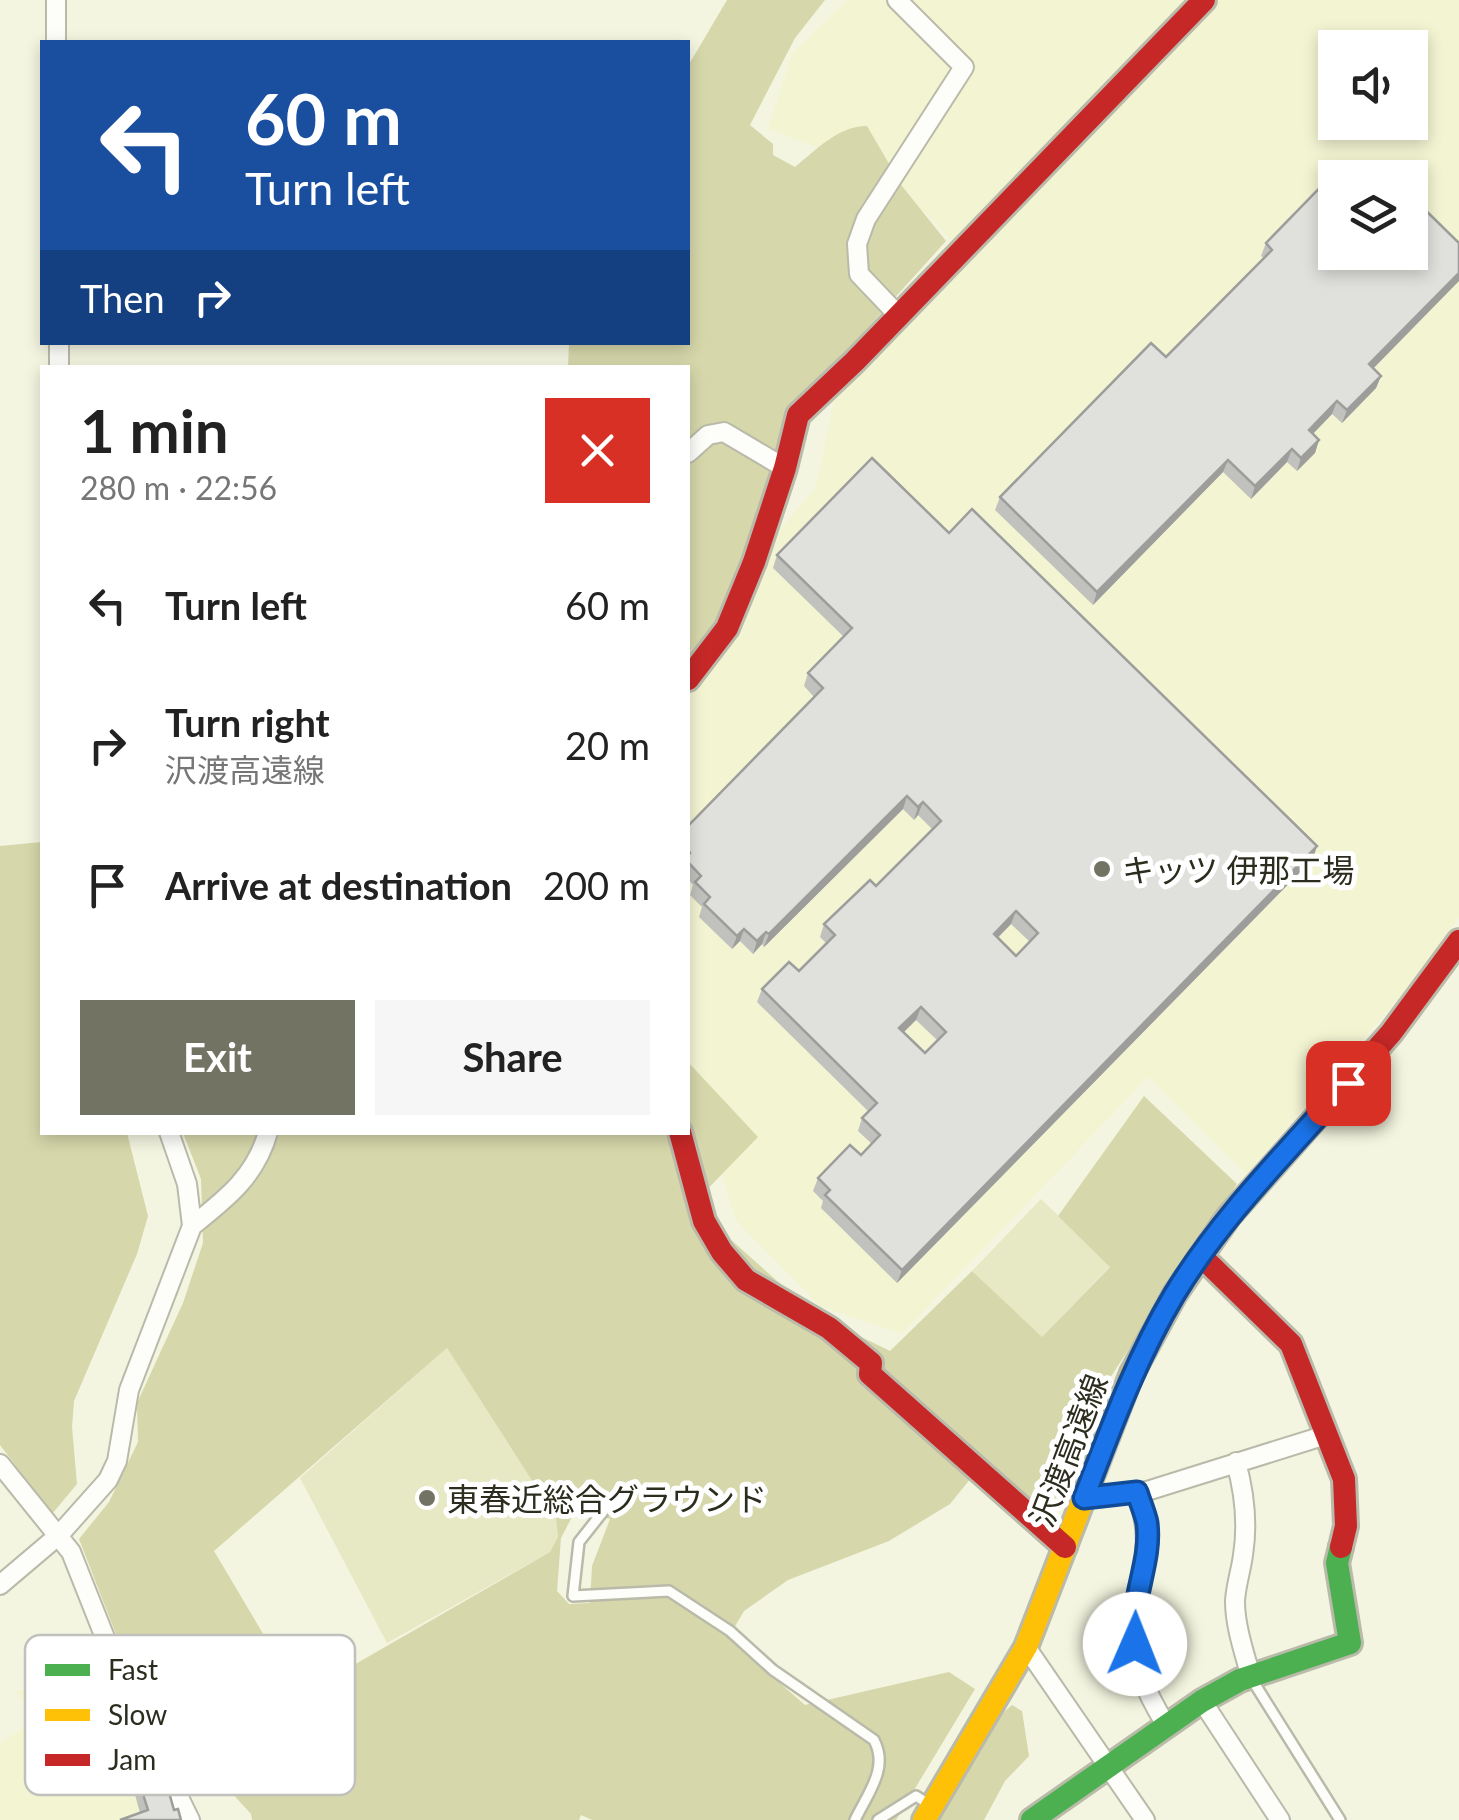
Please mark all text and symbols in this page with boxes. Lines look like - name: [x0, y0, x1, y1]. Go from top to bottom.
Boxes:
- map controls: [1318, 30, 1428, 270]
- button: sound: [1318, 30, 1428, 140]
- text: 60 m: [245, 76, 402, 160]
- icon: left: [80, 80, 210, 210]
- button: layers: [1318, 160, 1428, 270]
- text: Turn left: [245, 161, 410, 215]
- icon: right: [185, 270, 240, 325]
- text: Then: [80, 275, 165, 321]
- text: 1 min: [80, 394, 229, 466]
- button: close: [545, 398, 650, 503]
- text: 280 m · 22:56: [80, 468, 277, 507]
- icon: left: [80, 578, 135, 633]
- text: Turn left: [165, 582, 307, 628]
- text: 60 m: [565, 582, 650, 628]
- text: Turn right: [165, 699, 330, 745]
- icon: right: [80, 718, 135, 773]
- text: 20 m: [565, 722, 650, 768]
- text: 沢渡高遠線: [165, 750, 325, 789]
- place label: キッツ 伊那工場: [1122, 850, 1354, 889]
- icon: arrive: [80, 858, 135, 913]
- marker: キッツ 伊那工場: [1091, 858, 1113, 880]
- text: Arrive at destination: [165, 862, 512, 908]
- text: 200 m: [543, 862, 650, 908]
- button: Exit: [80, 1000, 355, 1115]
- button: Share: [375, 1000, 650, 1115]
- pin: [1306, 1041, 1391, 1126]
- icon: arrive: [1321, 1056, 1376, 1111]
- street label: 沢渡高遠線: [1021, 1368, 1115, 1532]
- place label: 東春近総合グラウンド: [447, 1479, 767, 1518]
- marker: 東春近総合グラウンド: [416, 1487, 438, 1509]
- position arrow: [1083, 1592, 1187, 1696]
- legend: [25, 1635, 355, 1795]
- text: Fast: [108, 1652, 158, 1686]
- text: Slow: [108, 1697, 167, 1731]
- text: Jam: [108, 1742, 156, 1776]

